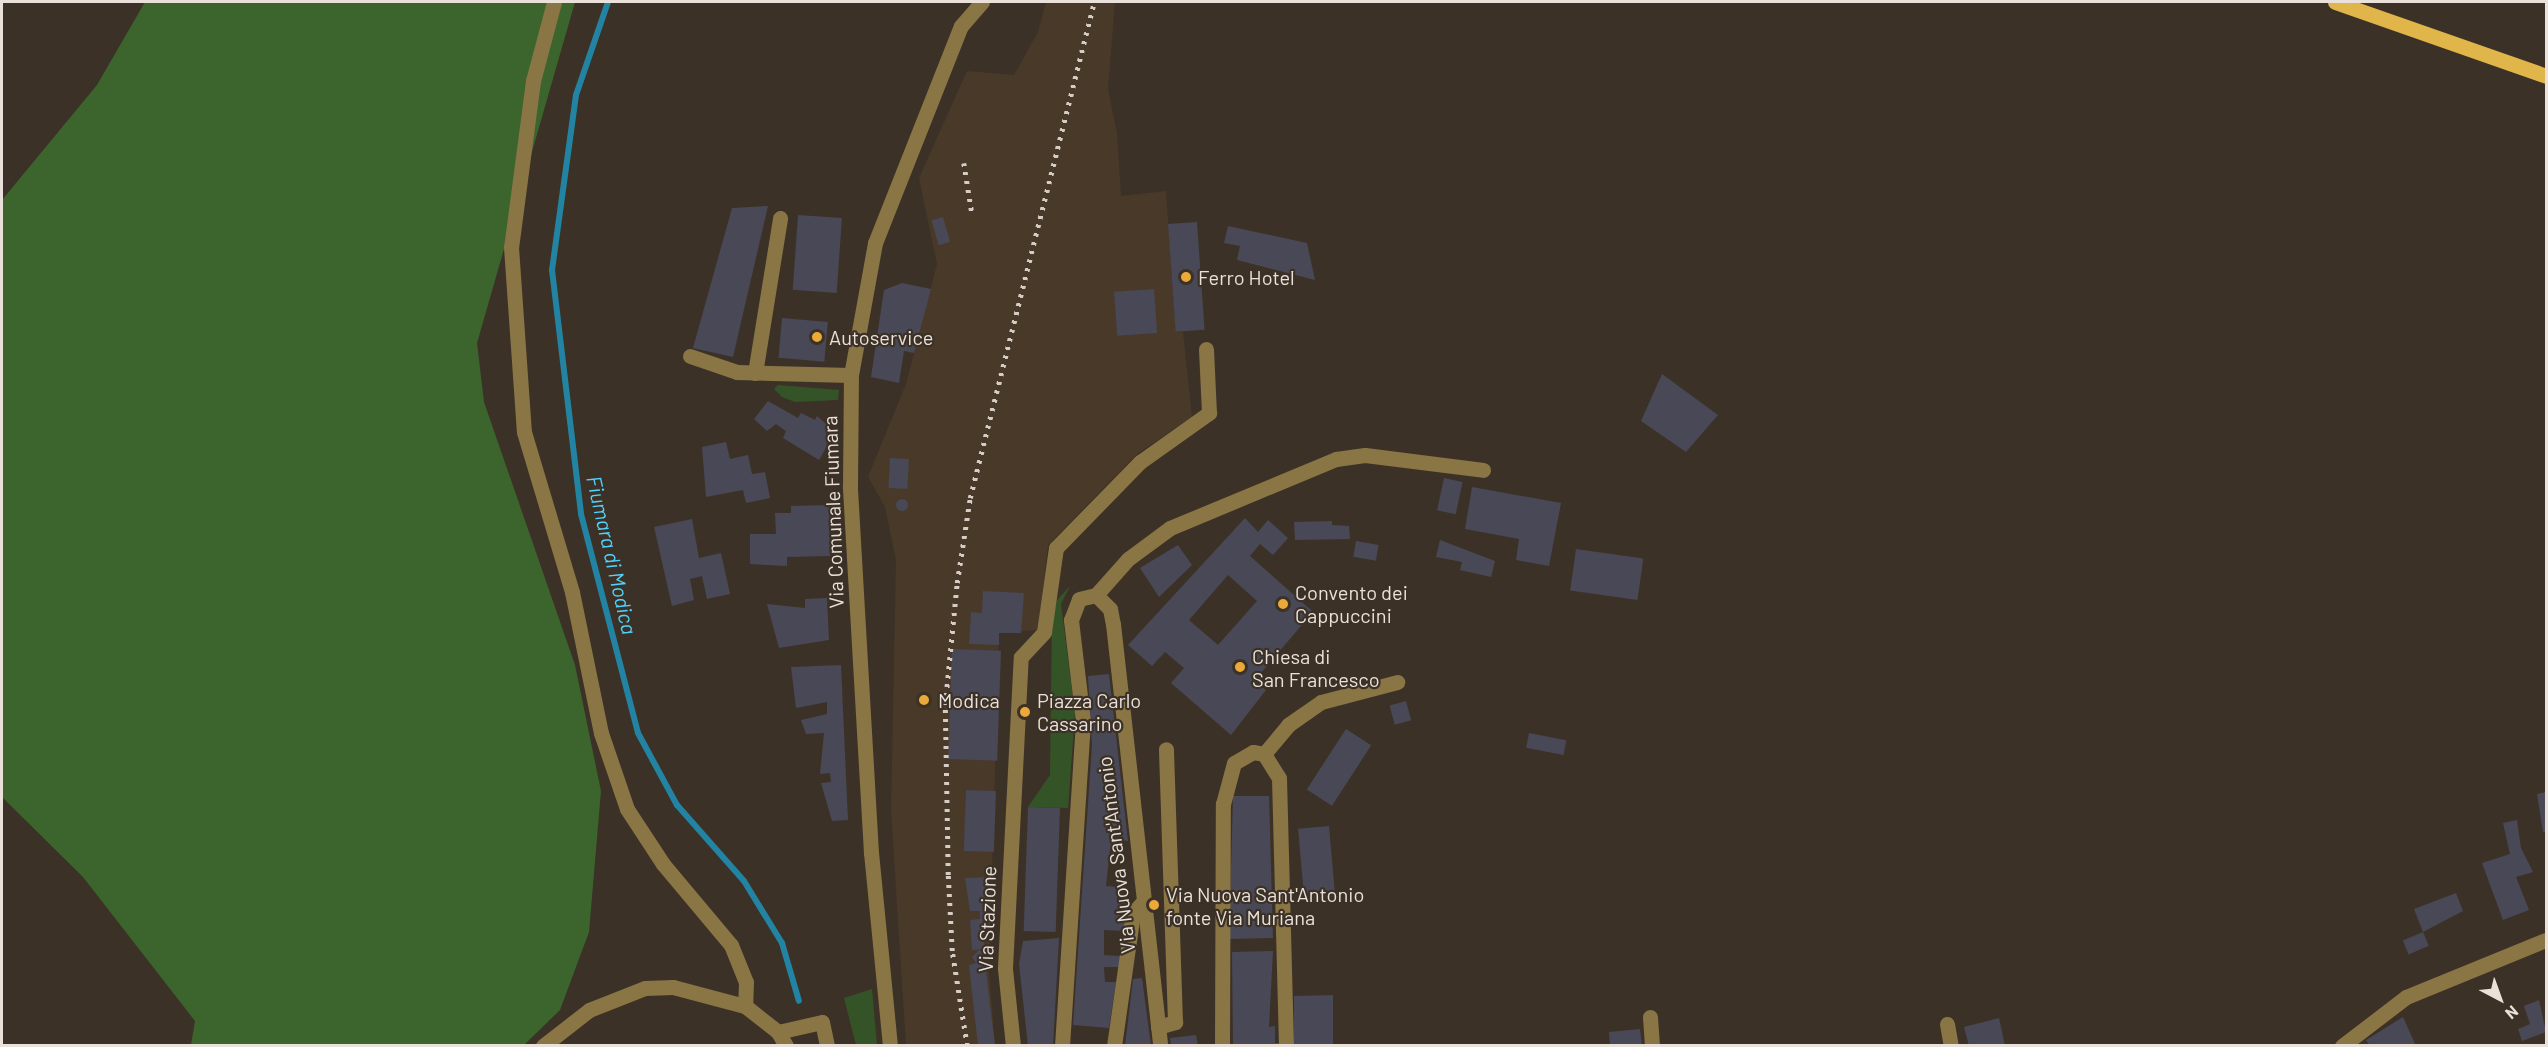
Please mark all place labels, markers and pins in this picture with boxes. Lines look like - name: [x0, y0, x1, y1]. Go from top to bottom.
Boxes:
- place label: Ferro Hotel: [1198, 265, 1295, 289]
- marker: Ferro Hotel: [1179, 270, 1193, 284]
- place label: Autoservice: [829, 325, 933, 349]
- marker: Autoservice: [810, 330, 824, 344]
- place label: Convento dei Cappuccini: [1295, 580, 1408, 627]
- marker: Convento dei Cappuccini: [1276, 597, 1290, 611]
- place label: Chiesa di San Francesco: [1252, 644, 1380, 691]
- marker: Chiesa di San Francesco: [1233, 660, 1247, 674]
- place label: Modica: [938, 688, 1000, 712]
- place label: Piazza Carlo Cassarino: [1037, 688, 1141, 735]
- marker: Modica: [915, 691, 933, 709]
- marker: Piazza Carlo Cassarino: [1018, 705, 1032, 719]
- place label: Via Nuova Sant'Antonio fonte Via Muriana: [1166, 882, 1364, 929]
- marker: Via Nuova Sant'Antonio fonte Via Muriana: [1147, 898, 1161, 912]

